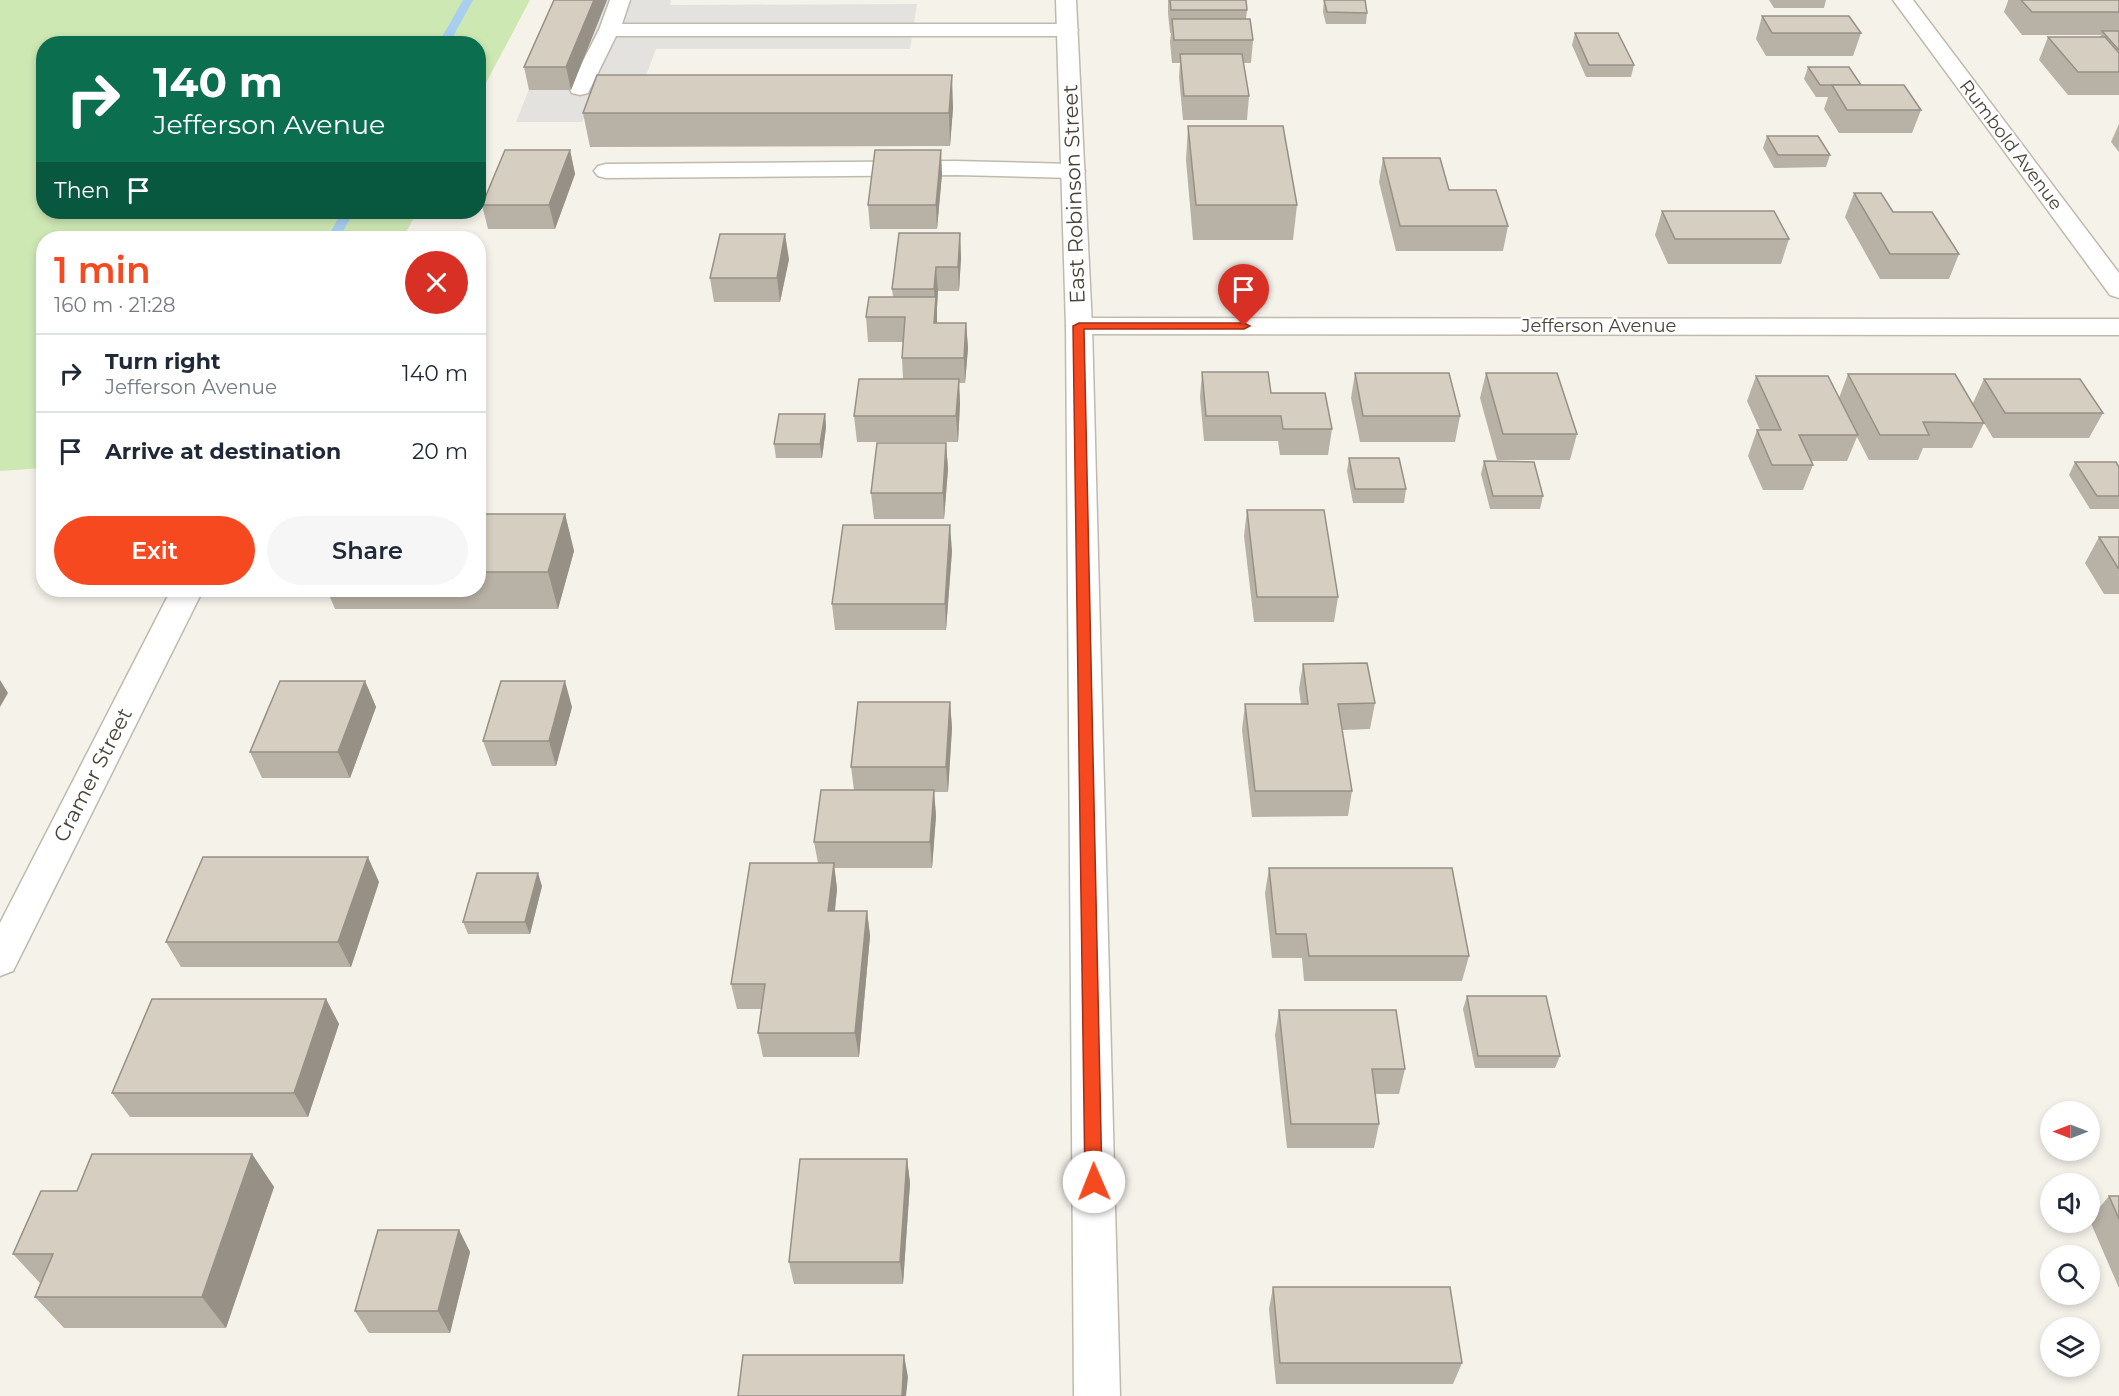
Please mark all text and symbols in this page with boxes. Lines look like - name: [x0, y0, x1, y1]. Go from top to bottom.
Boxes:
- text: 140 m: [153, 56, 283, 108]
- icon: right: [54, 60, 132, 138]
- street label: Rumbold Avenue: [1955, 76, 2067, 215]
- street label: East Robinson Street: [1057, 84, 1090, 304]
- text: Jefferson Avenue: [153, 108, 385, 141]
- icon: arrive: [122, 174, 155, 207]
- text: Then: [54, 177, 110, 204]
- text: 1 min: [54, 248, 151, 292]
- button: close: [405, 251, 468, 314]
- pin: [1218, 264, 1269, 326]
- icon: arrive: [1227, 273, 1260, 306]
- text: 160 m · 21:28: [54, 293, 176, 317]
- street label: Jefferson Avenue: [1521, 315, 1677, 337]
- text: Turn right: [105, 348, 220, 375]
- icon: right: [54, 357, 87, 390]
- text: 140 m: [402, 360, 468, 387]
- text: Jefferson Avenue: [105, 375, 277, 399]
- icon: arrive: [54, 435, 87, 468]
- text: Arrive at destination: [105, 438, 341, 465]
- text: 20 m: [412, 438, 468, 465]
- button: Exit: [54, 516, 255, 585]
- button: Share: [267, 516, 468, 585]
- street label: Cramer Street: [48, 704, 137, 846]
- north arrow: [2040, 1101, 2100, 1161]
- map controls: [2040, 1101, 2100, 1377]
- position arrow: [1062, 1150, 1126, 1214]
- button: sound: [2040, 1173, 2100, 1233]
- button: search: [2040, 1245, 2100, 1305]
- button: layers: [2040, 1317, 2100, 1377]

